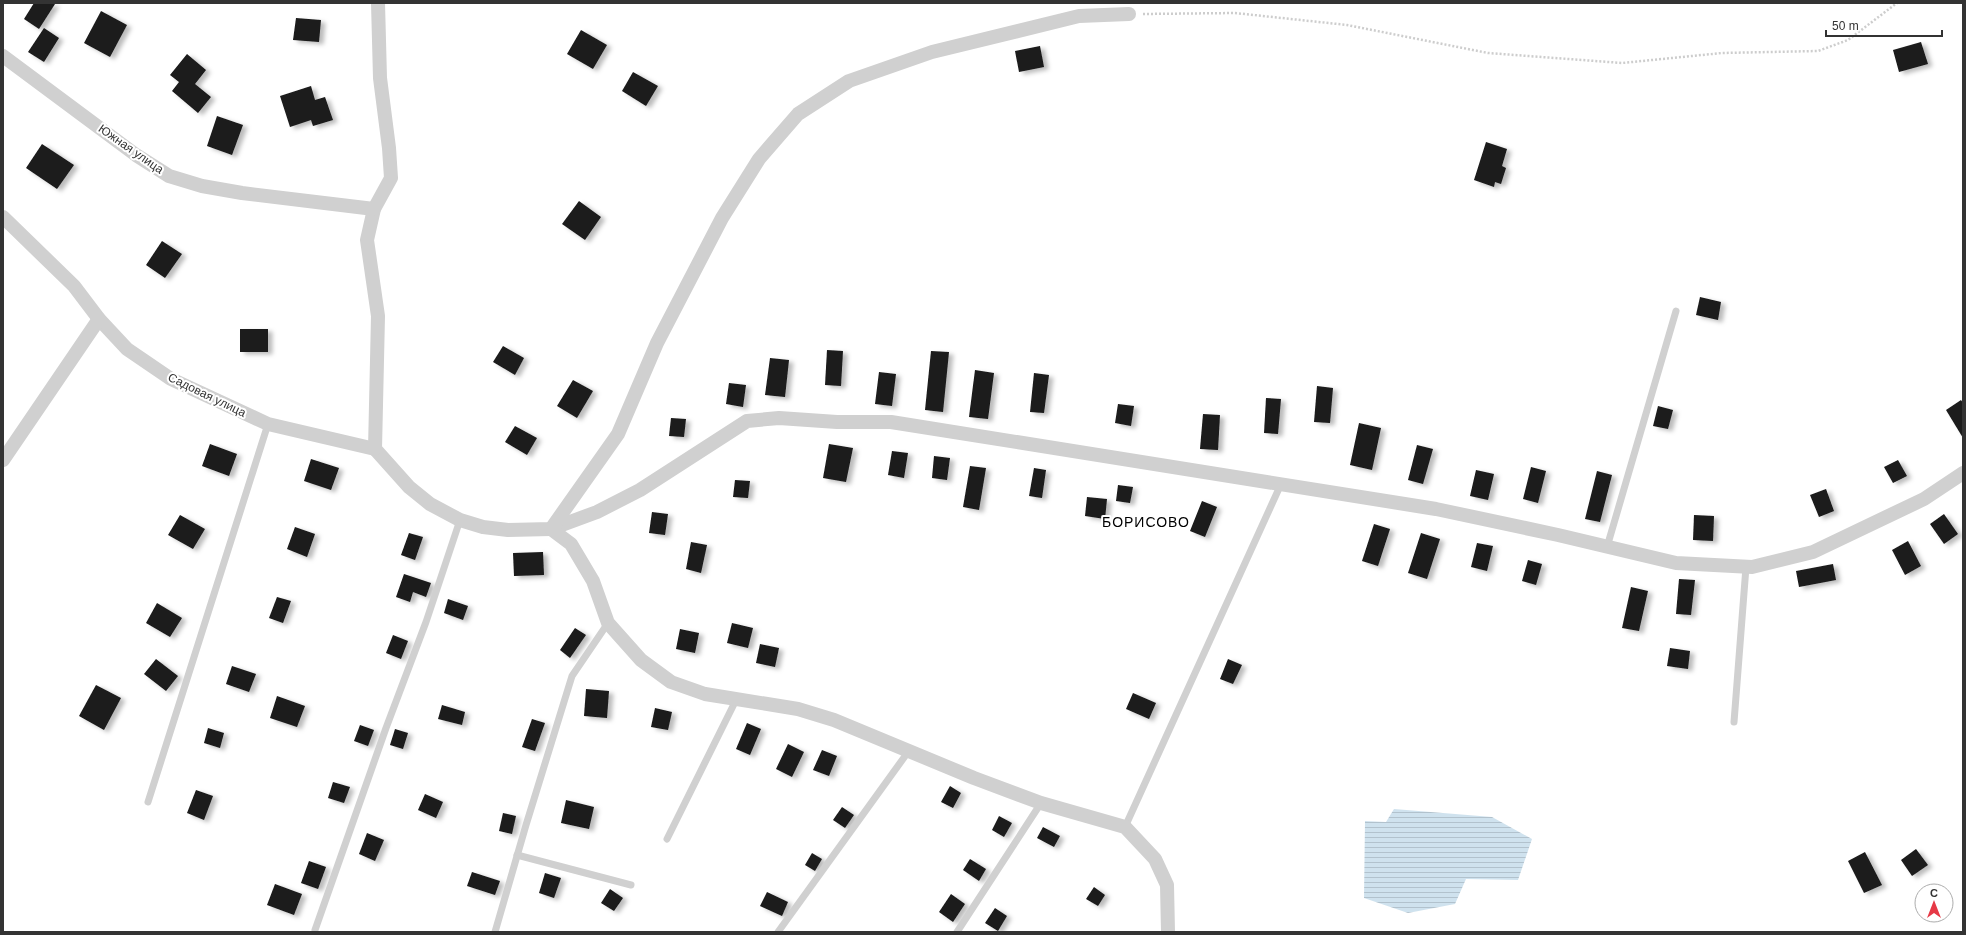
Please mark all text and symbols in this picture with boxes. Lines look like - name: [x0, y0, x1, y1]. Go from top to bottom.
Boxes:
- scale bar: [1826, 12, 1942, 38]
- text: 50 m: [1832, 19, 1859, 33]
- street label: Южная улица: [96, 121, 167, 177]
- street label: Садовая улица: [166, 370, 249, 420]
- district label: БОРИСОВО: [1102, 514, 1190, 530]
- north arrow: [1914, 883, 1954, 923]
- text: С: [1930, 887, 1938, 899]

